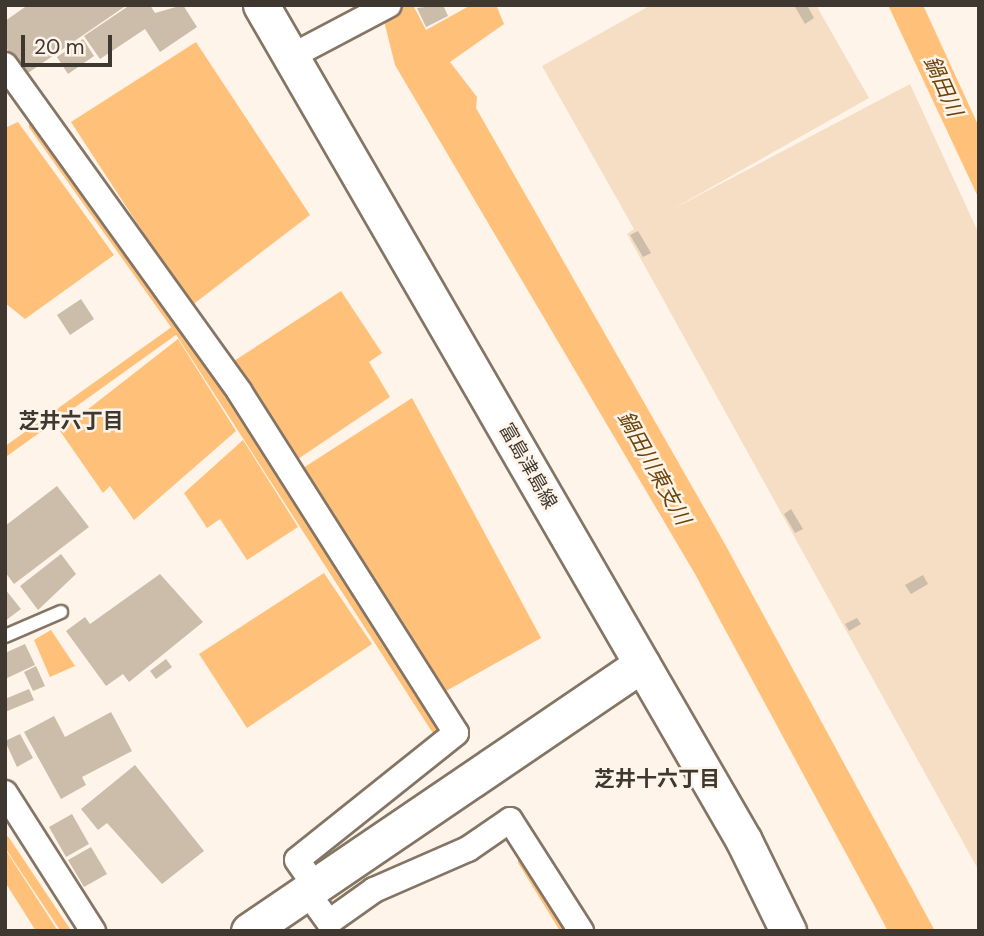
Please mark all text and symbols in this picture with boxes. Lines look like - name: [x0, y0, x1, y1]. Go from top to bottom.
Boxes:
- scale bar: [24, 21, 116, 65]
- text: 20 m: [34, 33, 85, 61]
- water label: 鍋田川: [919, 52, 967, 120]
- water label: 鍋田川東支川: [612, 407, 696, 529]
- district label: 芝井六丁目: [19, 408, 123, 434]
- street label: 富島津島線: [494, 419, 562, 513]
- district label: 芝井十六丁目: [594, 766, 720, 792]

